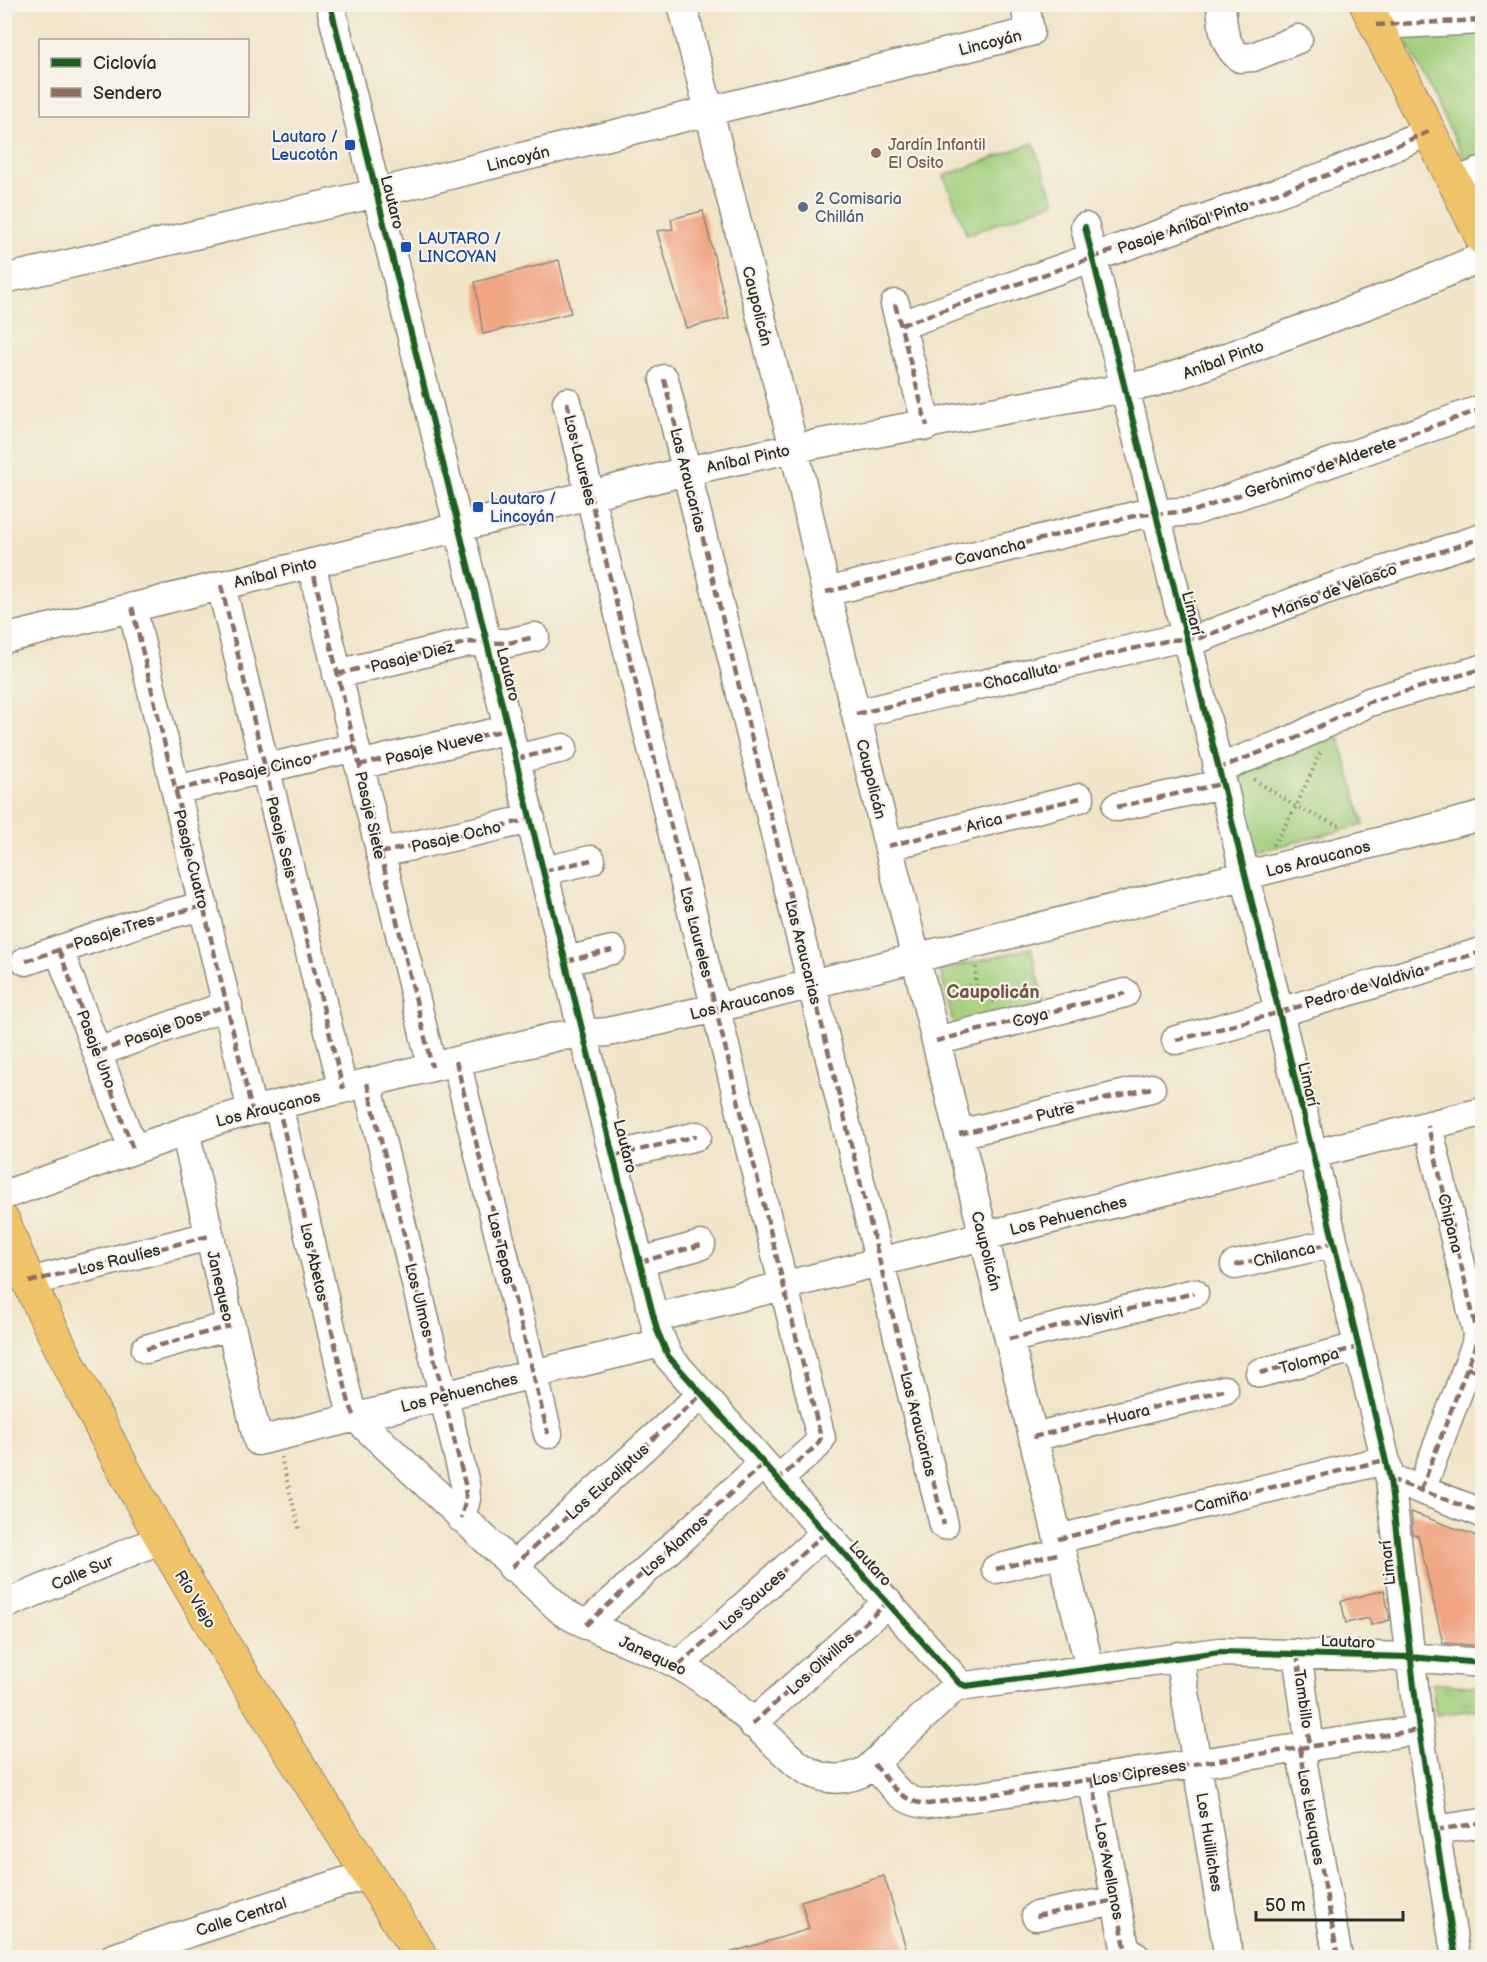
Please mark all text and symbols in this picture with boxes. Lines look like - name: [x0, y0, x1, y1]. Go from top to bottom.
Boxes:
- street label: Lincoyán: [957, 26, 1024, 60]
- legend: [39, 39, 249, 117]
- text: Ciclovía: [93, 53, 157, 74]
- text: Sendero: [93, 83, 162, 104]
- place label: Lautaro / Leucotón: [271, 128, 338, 165]
- place label: Jardín Infantil El Osito: [888, 136, 986, 173]
- marker: Lautaro / Leucotón: [343, 138, 357, 152]
- street label: Lincoyán: [485, 142, 552, 176]
- marker: Jardín Infantil El Osito: [869, 146, 883, 160]
- street label: Lautaro: [376, 174, 407, 231]
- place label: 2 Comisaria Chillán: [815, 190, 902, 227]
- street label: Pasaje Aníbal Pinto: [1115, 196, 1252, 259]
- marker: 2 Comisaria Chillán: [796, 200, 810, 214]
- place label: LAUTARO / LINCOYAN: [418, 230, 501, 267]
- marker: LAUTARO / LINCOYAN: [399, 240, 413, 254]
- street label: Caupolicán: [737, 264, 776, 348]
- street label: Aníbal Pinto: [1180, 337, 1267, 384]
- street label: Los Laureles: [559, 413, 600, 508]
- street label: Las Araucarias: [665, 426, 710, 535]
- street label: Gerónimo de Alderete: [1242, 433, 1399, 503]
- street label: Aníbal Pinto: [705, 441, 792, 478]
- place label: Lautaro / Lincoyán: [490, 490, 556, 527]
- marker: Lautaro / Lincoyán: [471, 500, 485, 514]
- street label: Cavancha: [953, 534, 1028, 570]
- street label: Aníbal Pinto: [232, 554, 319, 593]
- street label: Manso de Velasco: [1269, 560, 1400, 623]
- street label: Limarí: [1177, 589, 1206, 638]
- street label: Pasaje Diez: [369, 638, 457, 677]
- street label: Lautaro: [492, 646, 523, 703]
- street label: Chacalluta: [981, 659, 1060, 694]
- street label: Pasaje Nueve: [383, 727, 486, 770]
- street label: Caupolicán: [851, 737, 890, 821]
- street label: Pasaje Cinco: [217, 750, 314, 789]
- street label: Pasaje Siete: [350, 770, 389, 862]
- street label: Pasaje Seis: [261, 795, 300, 880]
- street label: Pasaje Cuatro: [169, 808, 212, 911]
- street label: Arica: [964, 810, 1005, 837]
- street label: Pasaje Ocho: [410, 818, 503, 857]
- street label: Los Araucanos: [1264, 837, 1373, 882]
- street label: Los Laureles: [675, 885, 716, 980]
- street label: Las Araucarias: [780, 898, 825, 1007]
- street label: Pasaje Tres: [71, 910, 158, 954]
- street label: Pedro de Valdivia: [1302, 961, 1426, 1014]
- street label: Los Araucanos: [688, 980, 797, 1025]
- district label: Caupolicán: [947, 982, 1039, 1003]
- street label: Coya: [1011, 1005, 1050, 1032]
- street label: Pasaje Uno: [72, 1007, 119, 1092]
- street label: Pasaje Dos: [122, 1007, 205, 1052]
- street label: Limarí: [1293, 1060, 1322, 1108]
- street label: Los Araucanos: [214, 1087, 323, 1132]
- street label: Putre: [1034, 1098, 1077, 1126]
- street label: Lautaro: [609, 1118, 640, 1175]
- street label: Chipana: [1433, 1192, 1466, 1255]
- street label: Los Pehuenches: [1008, 1193, 1129, 1240]
- street label: Caupolicán: [966, 1209, 1005, 1293]
- street label: Las Tepas: [482, 1211, 519, 1286]
- street label: Los Abetos: [295, 1221, 332, 1303]
- street label: Chilanca: [1251, 1239, 1317, 1272]
- street label: Los Raulíes: [76, 1241, 163, 1280]
- street label: Janequeo: [202, 1249, 237, 1324]
- street label: Los Ulmos: [400, 1261, 437, 1339]
- street label: Visviri: [1079, 1303, 1125, 1332]
- street label: Tolompa: [1277, 1344, 1341, 1379]
- street label: Los Pehuenches: [399, 1370, 520, 1417]
- street label: Las Araucarias: [895, 1370, 940, 1479]
- street label: Huara: [1105, 1401, 1152, 1430]
- street label: Los Eucaliptus: [563, 1440, 653, 1524]
- street label: Camiña: [1192, 1486, 1251, 1517]
- street label: Los Álamos: [637, 1510, 712, 1581]
- street label: Lautaro: [845, 1537, 895, 1591]
- street label: Limarí: [1377, 1539, 1400, 1586]
- street label: Calle Sur: [49, 1552, 117, 1595]
- street label: Los Sauces: [716, 1565, 790, 1635]
- street label: Río Viejo: [170, 1567, 219, 1632]
- street label: Los Olivillos: [783, 1629, 859, 1699]
- street label: Janequeo: [616, 1632, 689, 1680]
- street label: Lautaro: [1320, 1632, 1376, 1653]
- street label: Tambillo: [1289, 1669, 1316, 1730]
- street label: Los Cipreses: [1091, 1757, 1188, 1790]
- street label: Los Lleuques: [1293, 1768, 1328, 1867]
- street label: Los Huilliches: [1191, 1791, 1226, 1893]
- street label: Los Avellanos: [1090, 1821, 1127, 1922]
- scale bar: [1256, 1884, 1403, 1922]
- street label: Calle Central: [194, 1894, 289, 1941]
- text: 50 m: [1265, 1895, 1306, 1916]

